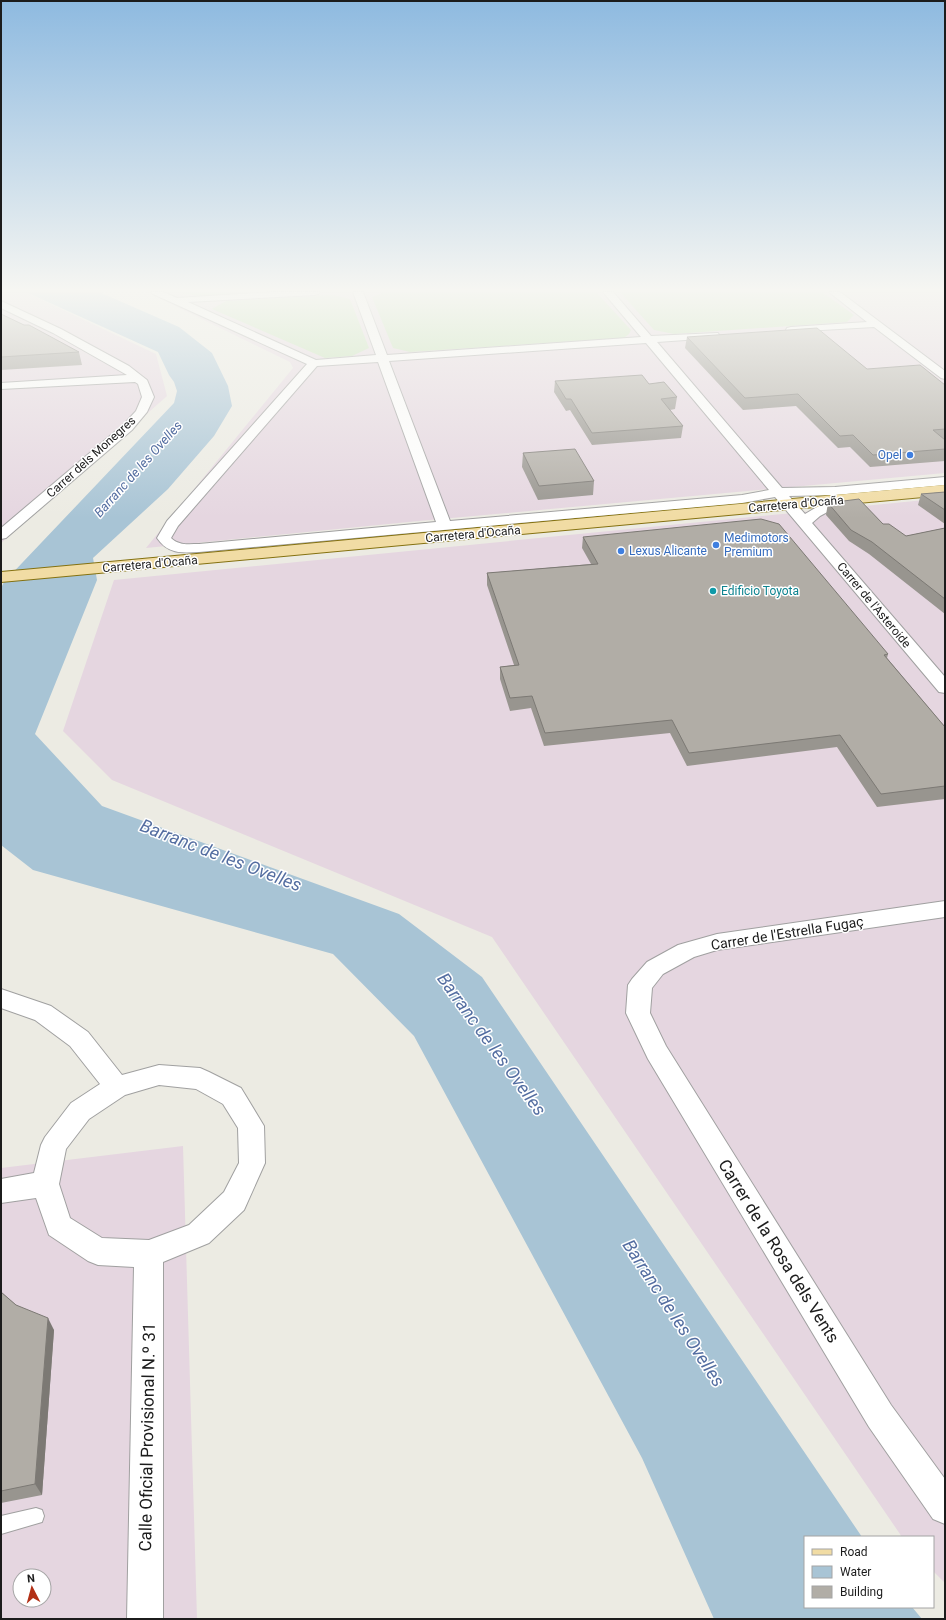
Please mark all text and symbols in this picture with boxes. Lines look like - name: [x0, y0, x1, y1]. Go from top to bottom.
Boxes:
- street label: Carrer dels Monegres: [44, 413, 138, 501]
- water label: Barranc de les Ovelles: [91, 418, 185, 520]
- place label: Opel: [878, 448, 902, 462]
- marker: Opel: [905, 450, 915, 460]
- street label: Carretera d'Ocaña: [748, 493, 844, 515]
- street label: Carretera d'Ocaña: [425, 523, 521, 545]
- place label: Medimotors Premium: [724, 531, 789, 559]
- marker: Medimotors Premium: [711, 540, 721, 550]
- place label: Lexus Alicante: [629, 544, 707, 558]
- marker: Lexus Alicante: [616, 546, 626, 556]
- street label: Carretera d'Ocaña: [102, 553, 198, 575]
- street label: Carrer de l'Asteroide: [834, 559, 914, 651]
- place label: Edificio Toyota: [721, 584, 799, 598]
- marker: Edificio Toyota: [708, 586, 718, 596]
- water label: Barranc de les Ovelles: [137, 814, 305, 896]
- street label: Carrer de l'Estrella Fugaç: [710, 913, 864, 953]
- water label: Barranc de les Ovelles: [433, 968, 551, 1120]
- street label: Carrer de la Rosa dels Vents: [714, 1156, 844, 1346]
- water label: Barranc de les Ovelles: [619, 1235, 729, 1391]
- street label: Calle Oficial Provisional N.º 31: [135, 1322, 159, 1552]
- legend: [804, 1536, 934, 1608]
- text: Road: [840, 1545, 868, 1559]
- text: Water: [840, 1565, 871, 1579]
- north arrow: [12, 1568, 52, 1608]
- text: N: [26, 1572, 36, 1585]
- text: Building: [840, 1585, 883, 1599]

